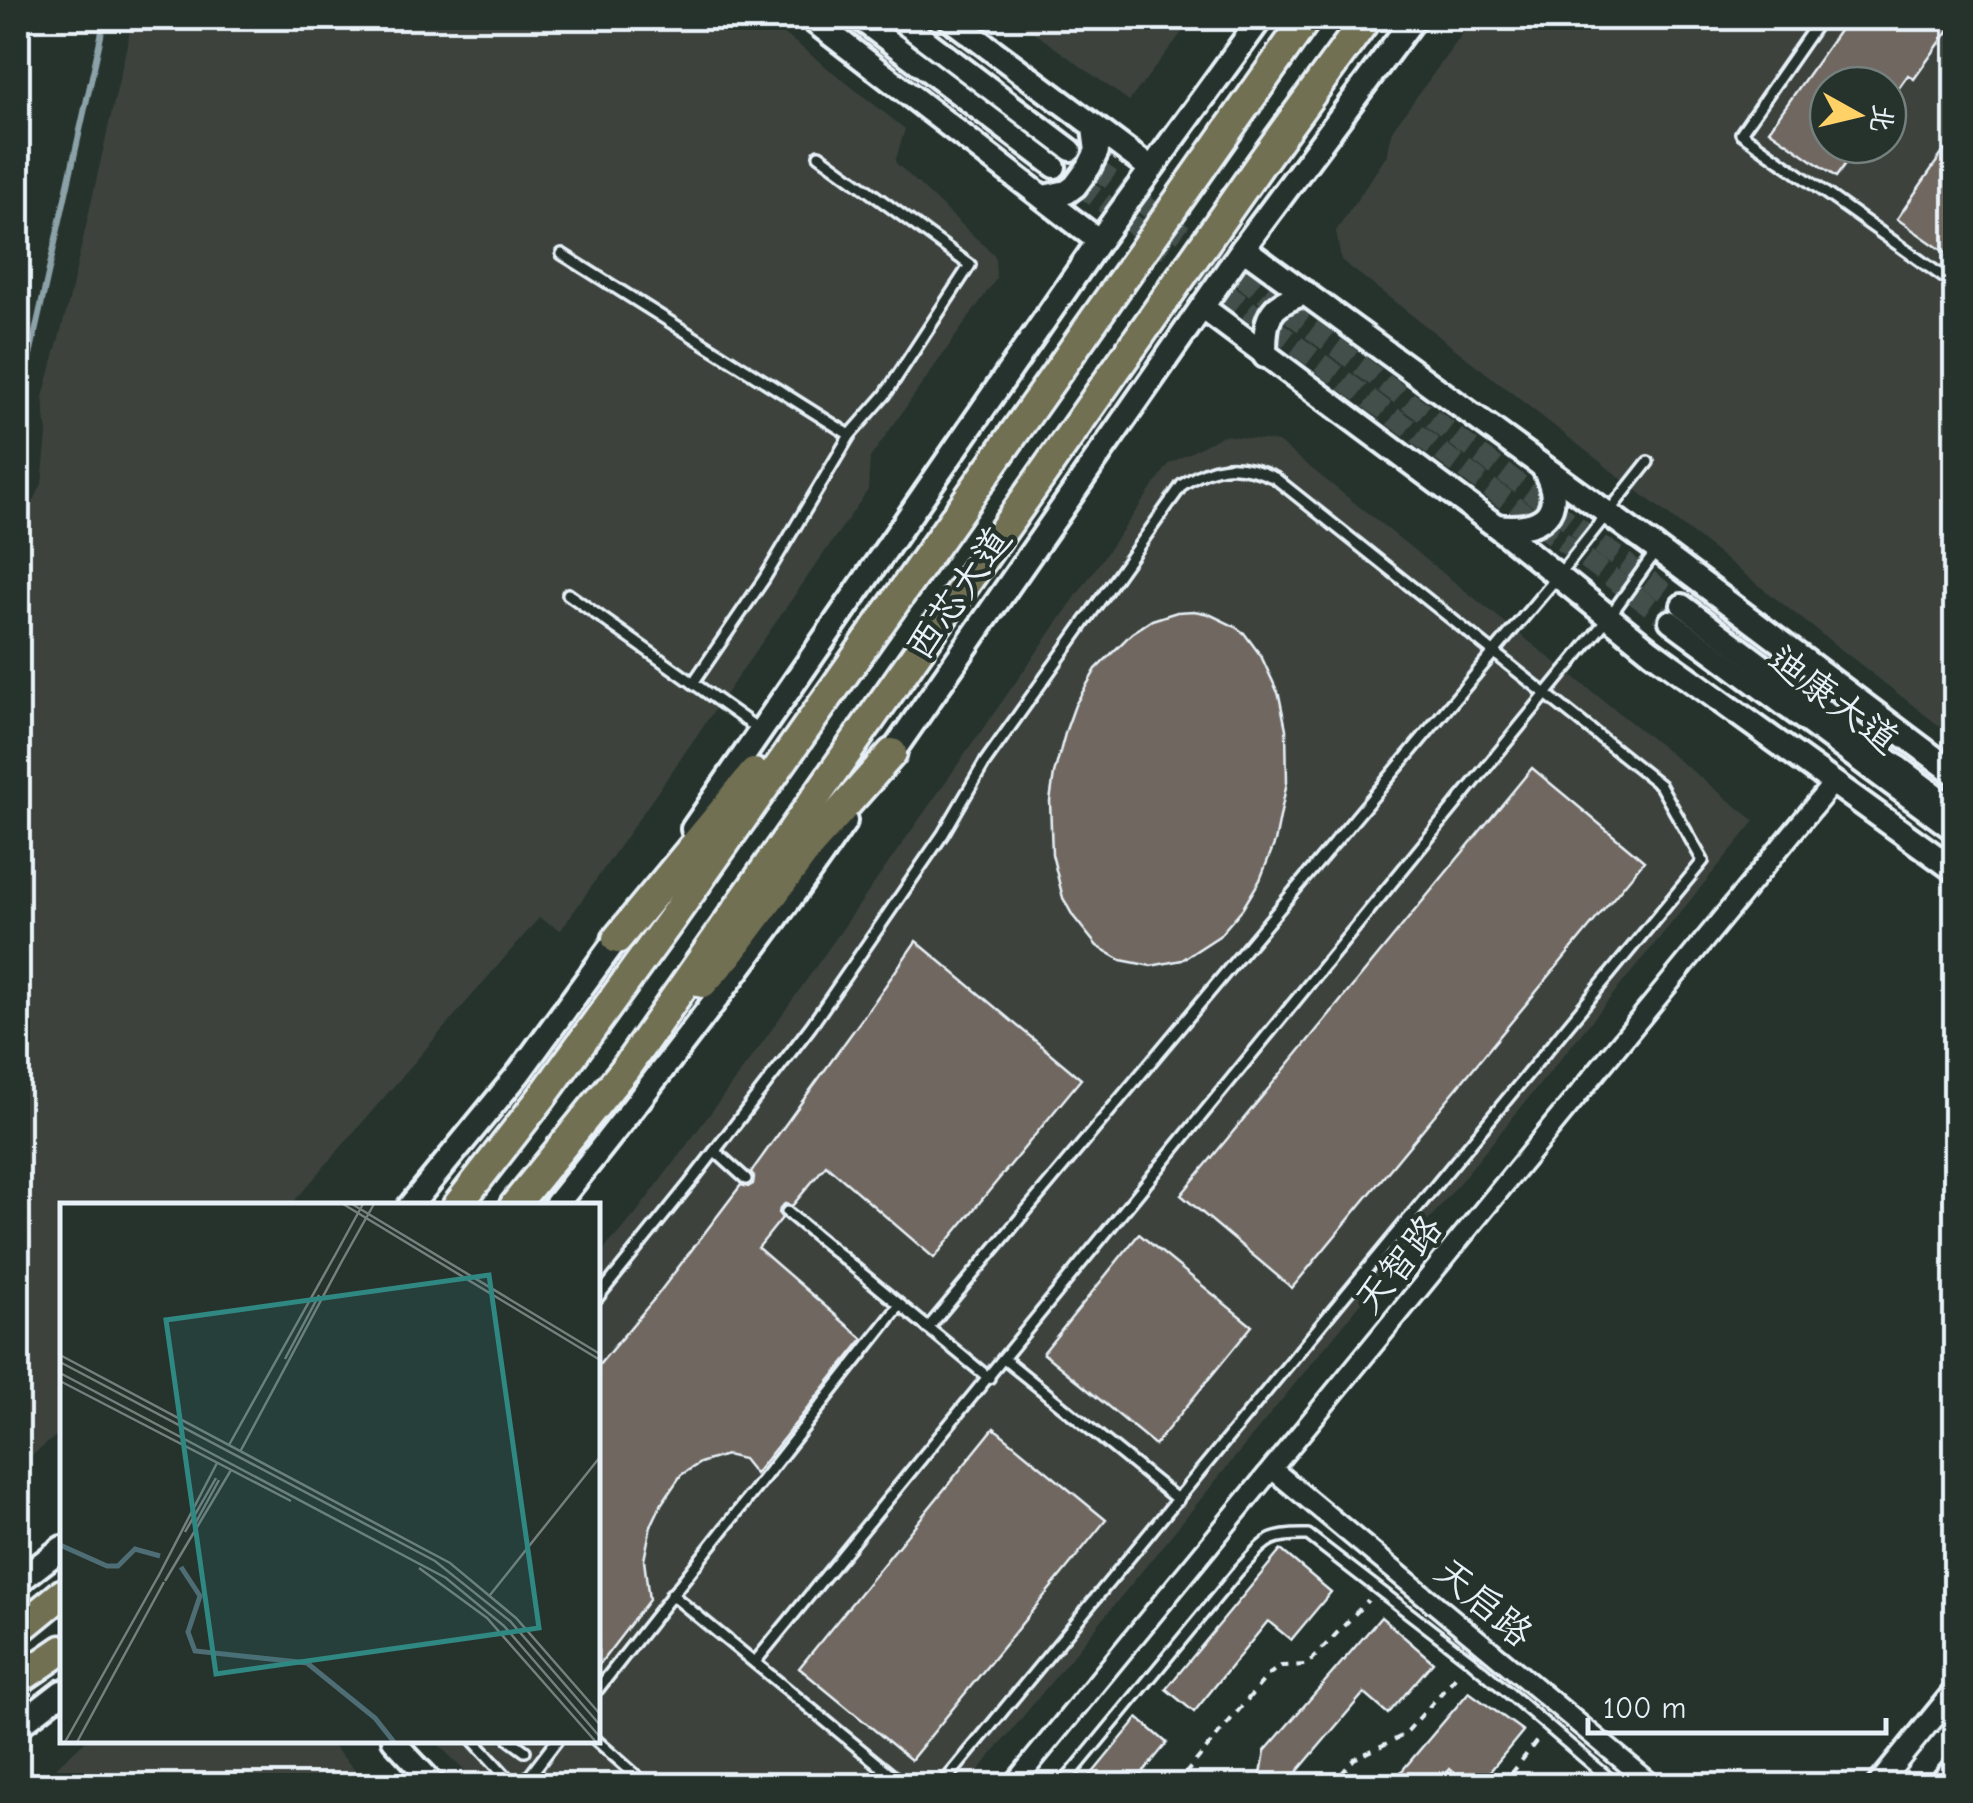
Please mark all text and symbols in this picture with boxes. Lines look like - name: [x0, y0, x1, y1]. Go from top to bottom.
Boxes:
- north arrow: [1808, 65, 1908, 165]
- text: 北: [1864, 102, 1900, 134]
- street label: 西芯大道: [897, 519, 1020, 668]
- street label: 迪康大道: [1759, 636, 1907, 763]
- inset map: [60, 1203, 600, 1743]
- street label: 天智路: [1346, 1206, 1452, 1323]
- street label: 天启路: [1426, 1549, 1541, 1656]
- scale bar: [1588, 1673, 1886, 1735]
- text: 100 m: [1603, 1691, 1686, 1726]

